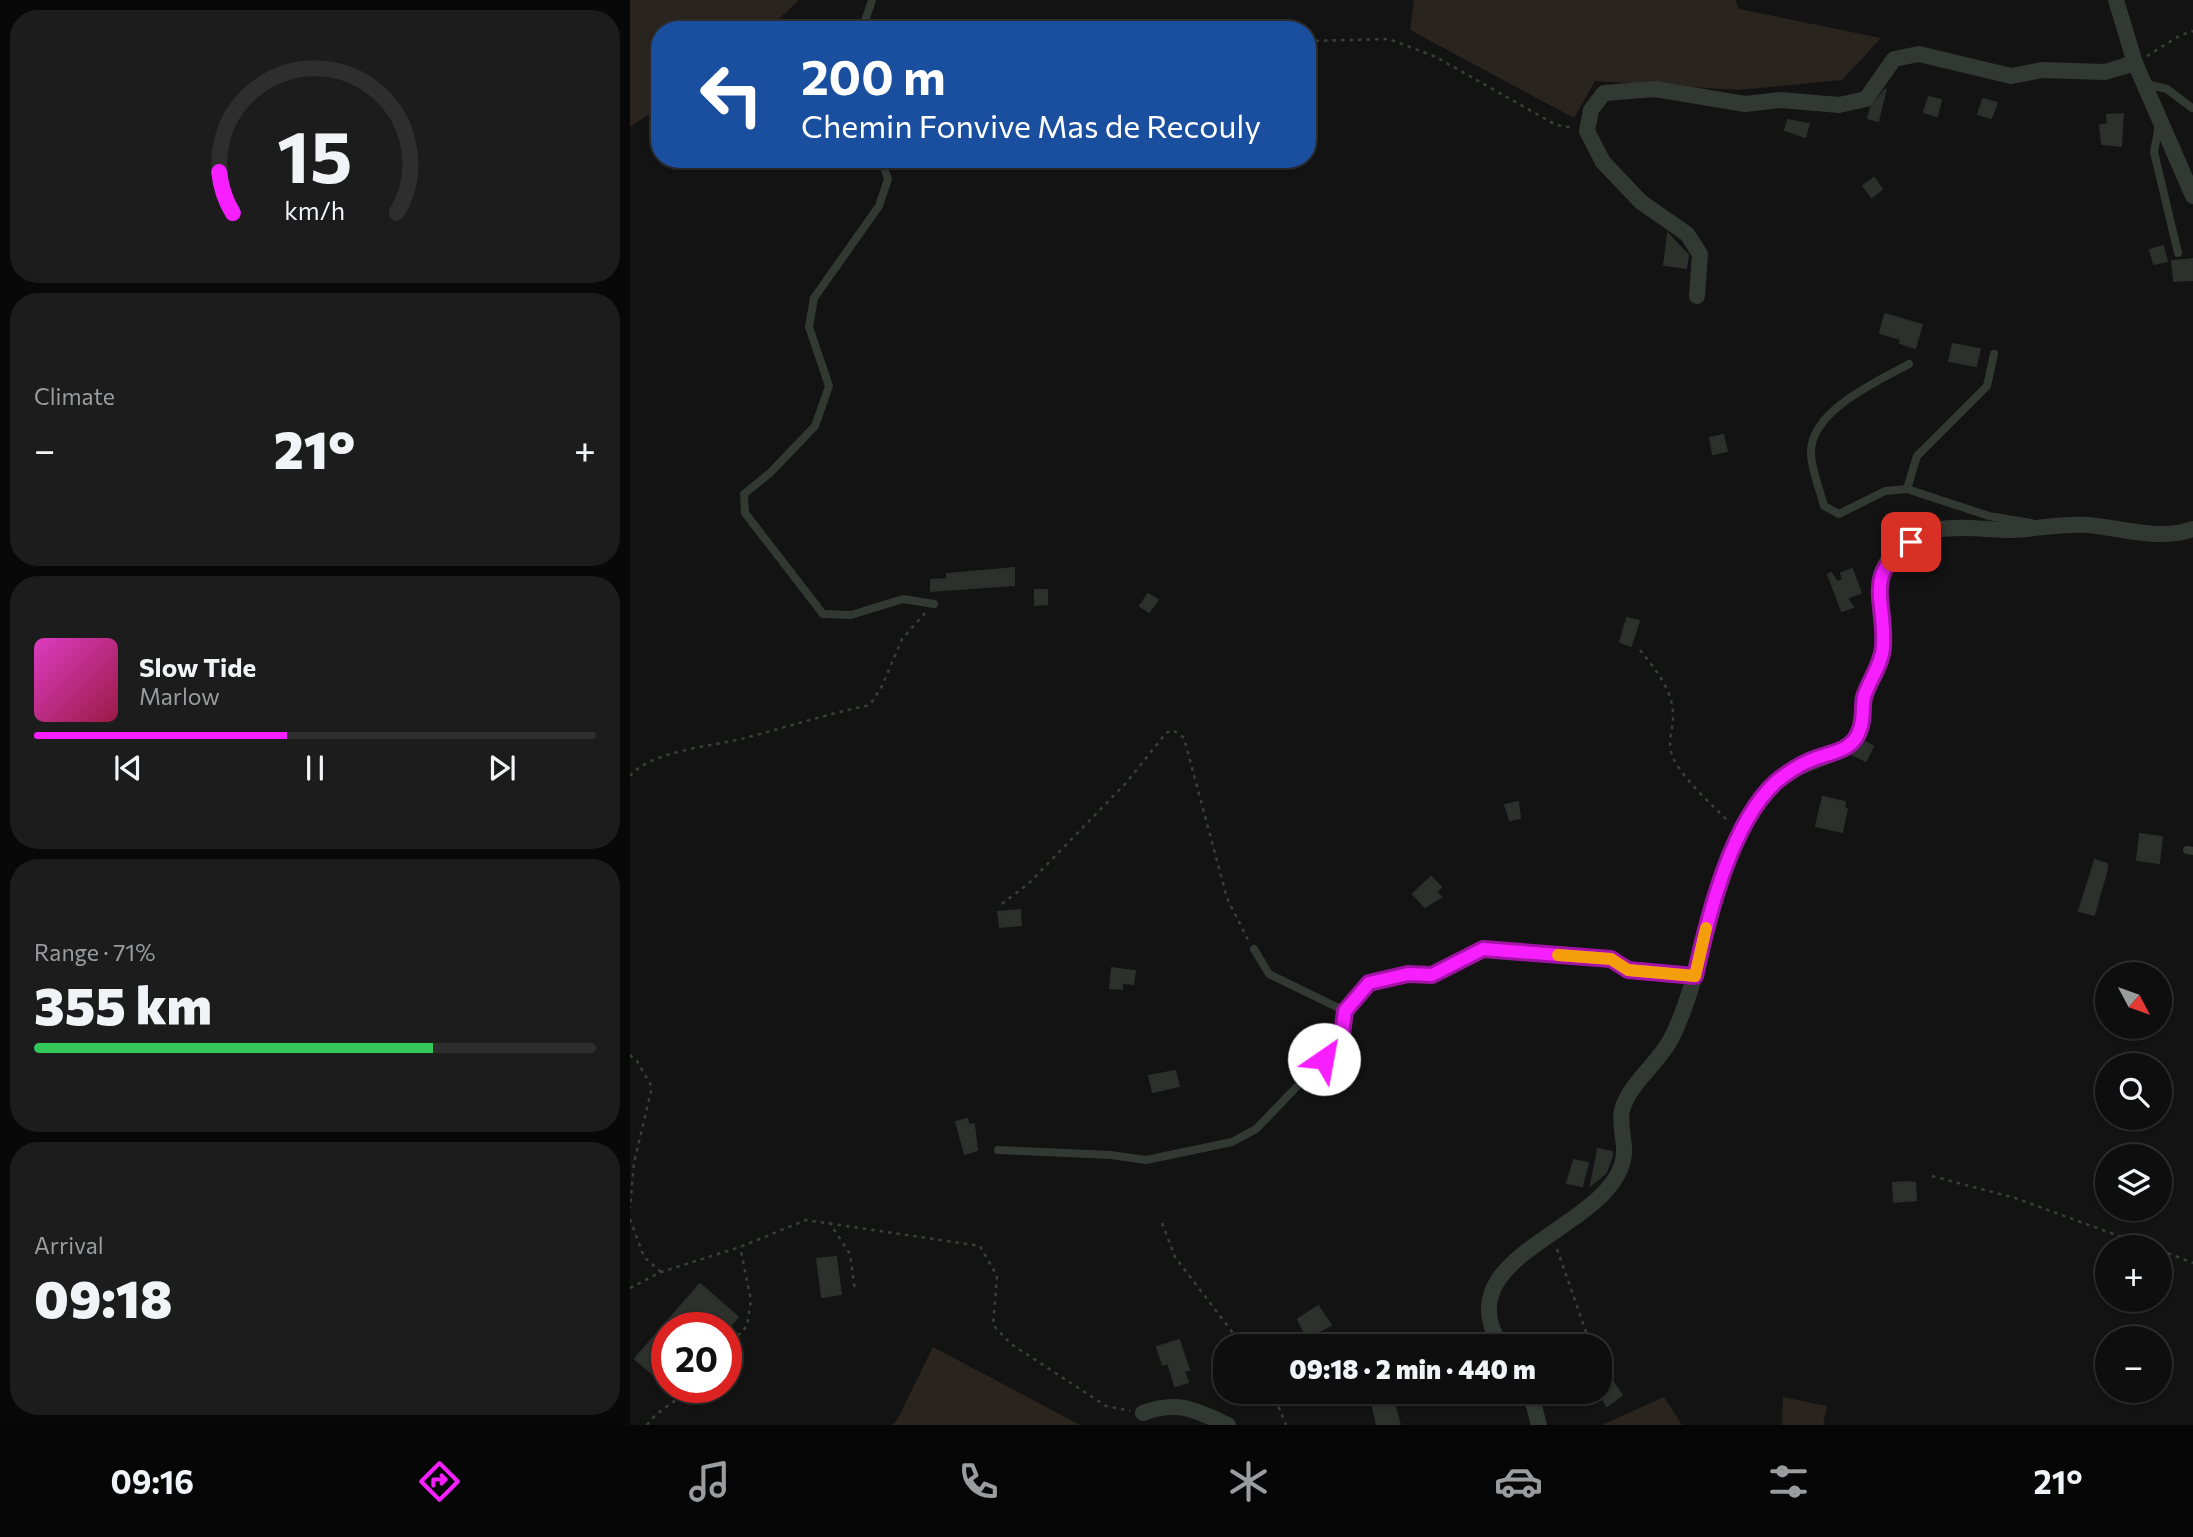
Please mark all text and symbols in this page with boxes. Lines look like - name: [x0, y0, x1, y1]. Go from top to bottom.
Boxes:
- text: 200 m: [801, 45, 946, 105]
- icon: left: [686, 49, 777, 140]
- text: Chemin Fonvive Mas de Recouly: [801, 105, 1261, 145]
- text: 15: [277, 109, 353, 198]
- text: km/h: [285, 194, 345, 224]
- text: Climate: [34, 382, 115, 410]
- text: 21°: [274, 416, 355, 480]
- text: −: [34, 425, 56, 472]
- text: +: [574, 425, 596, 472]
- pin: [1881, 512, 1941, 572]
- icon: arrive: [1892, 523, 1930, 561]
- text: Slow Tide: [139, 651, 256, 682]
- text: Marlow: [139, 682, 220, 710]
- icon: previous: [109, 749, 147, 787]
- icon: pause: [296, 749, 334, 787]
- icon: next: [483, 749, 521, 787]
- text: Range · 71%: [34, 938, 155, 966]
- north arrow: [2095, 962, 2172, 1040]
- map controls: [2095, 962, 2172, 1403]
- text: 355 km: [34, 972, 212, 1036]
- position arrow: [1287, 1022, 1361, 1096]
- button: search: [2095, 1053, 2172, 1130]
- button: layers: [2095, 1144, 2172, 1221]
- text: Arrival: [34, 1231, 104, 1259]
- button: +: [2095, 1235, 2172, 1312]
- text: 09:18: [34, 1265, 173, 1329]
- speed limit sign: 20: [651, 1312, 742, 1403]
- button: −: [2095, 1326, 2172, 1403]
- text: 09:18 · 2 min · 440 m: [1289, 1353, 1536, 1384]
- icon: directions: [415, 1457, 464, 1506]
- icon: music: [685, 1457, 734, 1506]
- icon: phone: [954, 1457, 1003, 1506]
- icon: climate: [1224, 1457, 1273, 1506]
- icon: car: [1494, 1457, 1543, 1506]
- icon: filters: [1764, 1457, 1813, 1506]
- text: 09:16: [110, 1461, 194, 1501]
- text: 21°: [2034, 1461, 2083, 1501]

